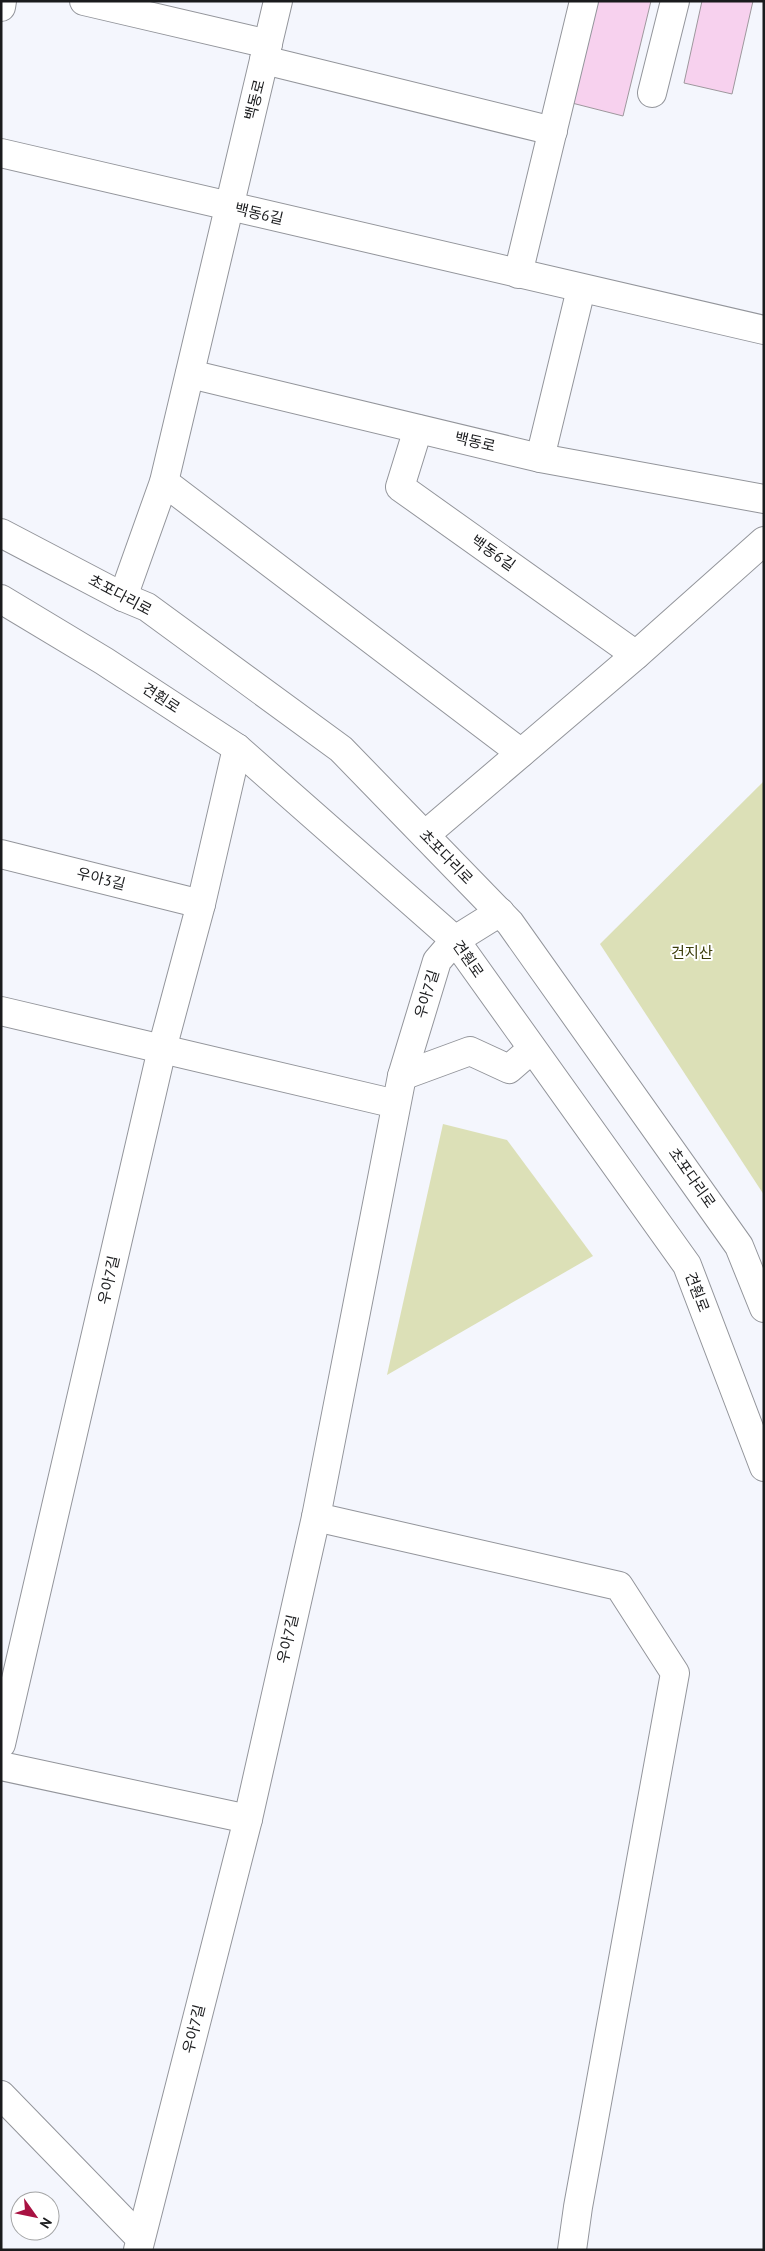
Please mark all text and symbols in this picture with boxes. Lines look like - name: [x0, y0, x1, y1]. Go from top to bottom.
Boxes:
- street label: 백동로: [240, 77, 269, 122]
- street label: 백동6길: [233, 199, 285, 228]
- street label: 백동로: [453, 428, 497, 455]
- street label: 백동6길: [468, 531, 519, 575]
- street label: 초포다리로: [85, 570, 155, 619]
- street label: 견훤로: [139, 678, 184, 717]
- street label: 초포다리로: [416, 825, 477, 888]
- street label: 우아3길: [75, 863, 127, 894]
- street label: 견훤로: [449, 936, 488, 981]
- park label: 건지산: [671, 943, 713, 962]
- street label: 우아7길: [410, 967, 443, 1020]
- street label: 초포다리로: [665, 1144, 720, 1211]
- street label: 우아7길: [94, 1254, 123, 1306]
- street label: 견훤로: [681, 1269, 714, 1315]
- street label: 우아7길: [273, 1613, 302, 1665]
- street label: 우아7길: [178, 2003, 209, 2055]
- north arrow: [10, 2191, 60, 2241]
- text: N: [36, 2214, 56, 2232]

